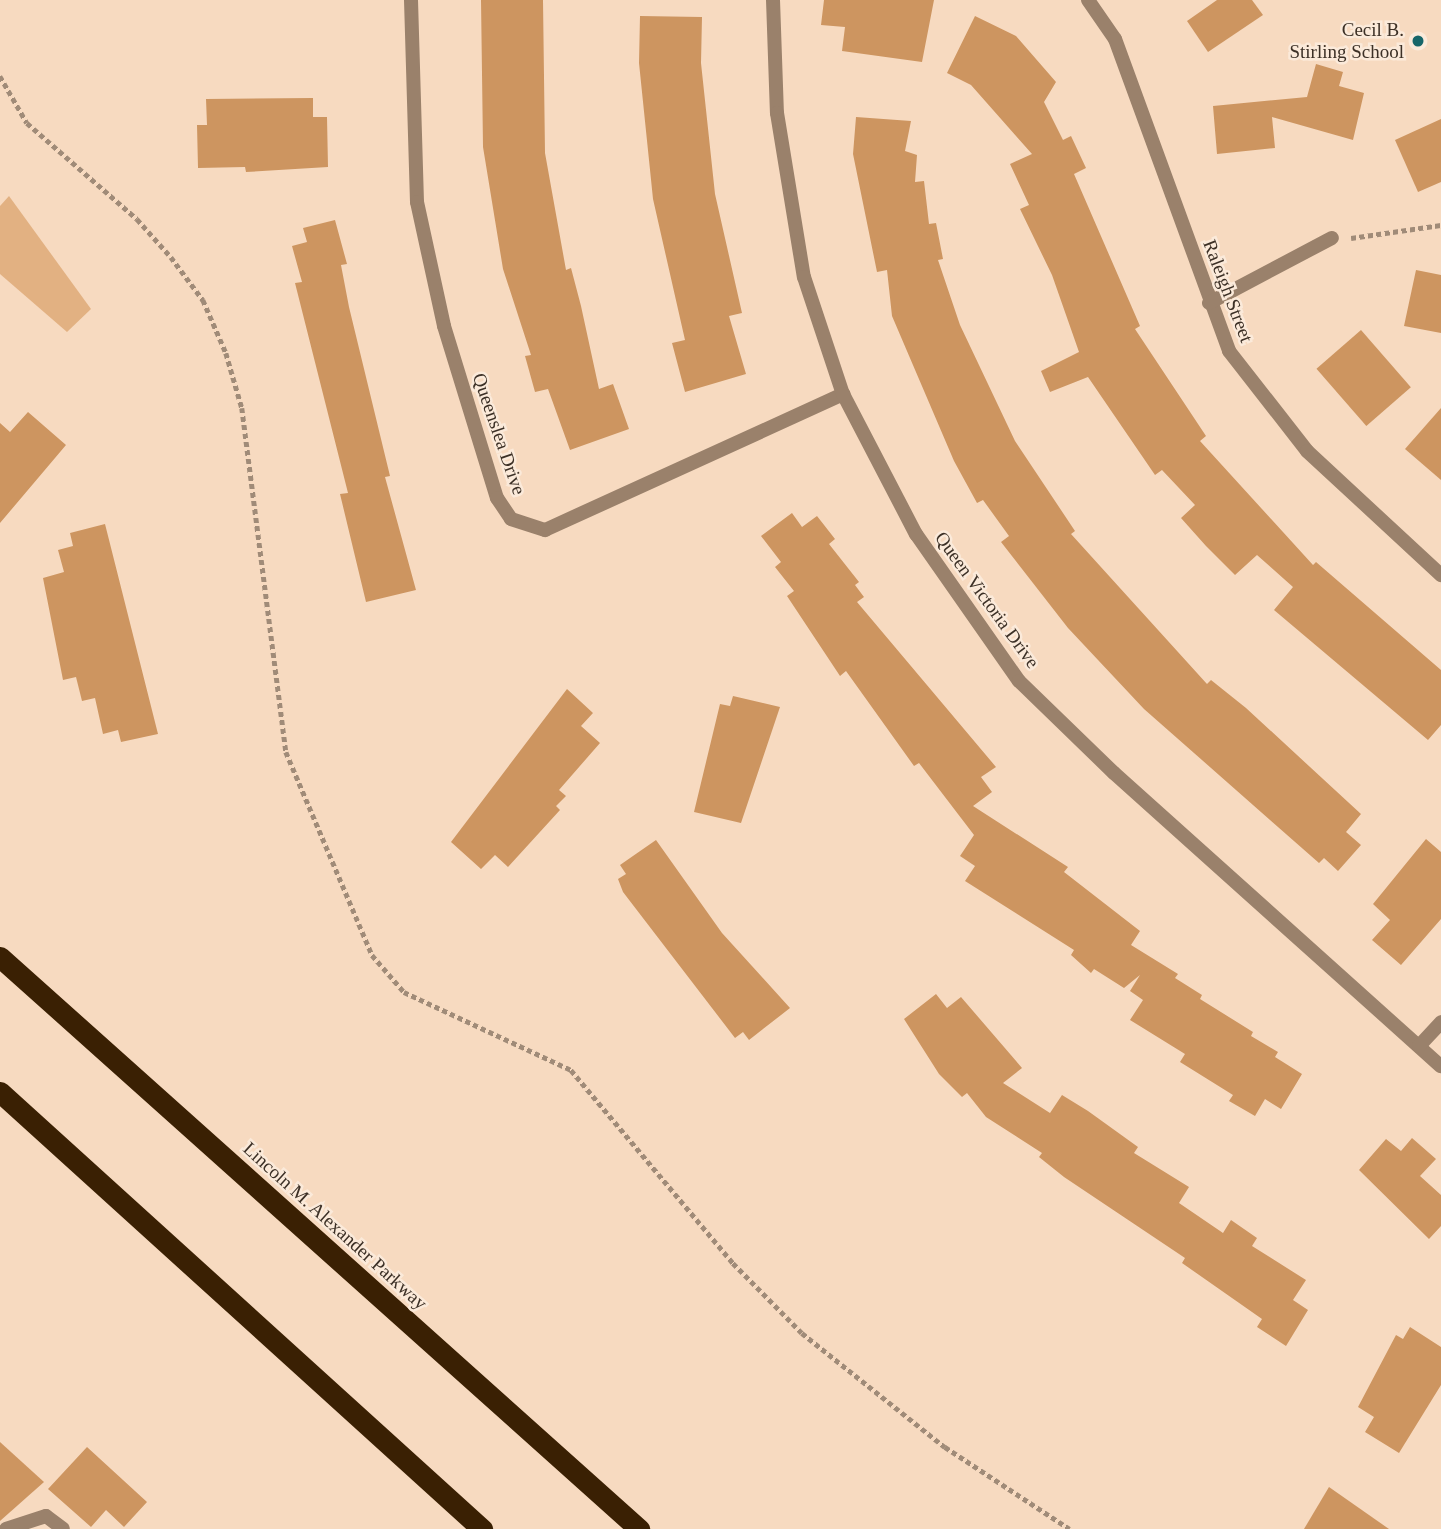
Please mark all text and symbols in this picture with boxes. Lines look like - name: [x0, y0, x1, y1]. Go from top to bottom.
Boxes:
- place label: Cecil B. Stirling School: [1289, 19, 1404, 63]
- marker: Cecil B. Stirling School: [1410, 33, 1426, 49]
- street label: Raleigh Street: [1198, 236, 1258, 346]
- street label: Queenslea Drive: [468, 370, 530, 498]
- street label: Queen Victoria Drive: [930, 527, 1044, 673]
- street label: Lincoln M. Alexander Parkway: [238, 1137, 432, 1315]

